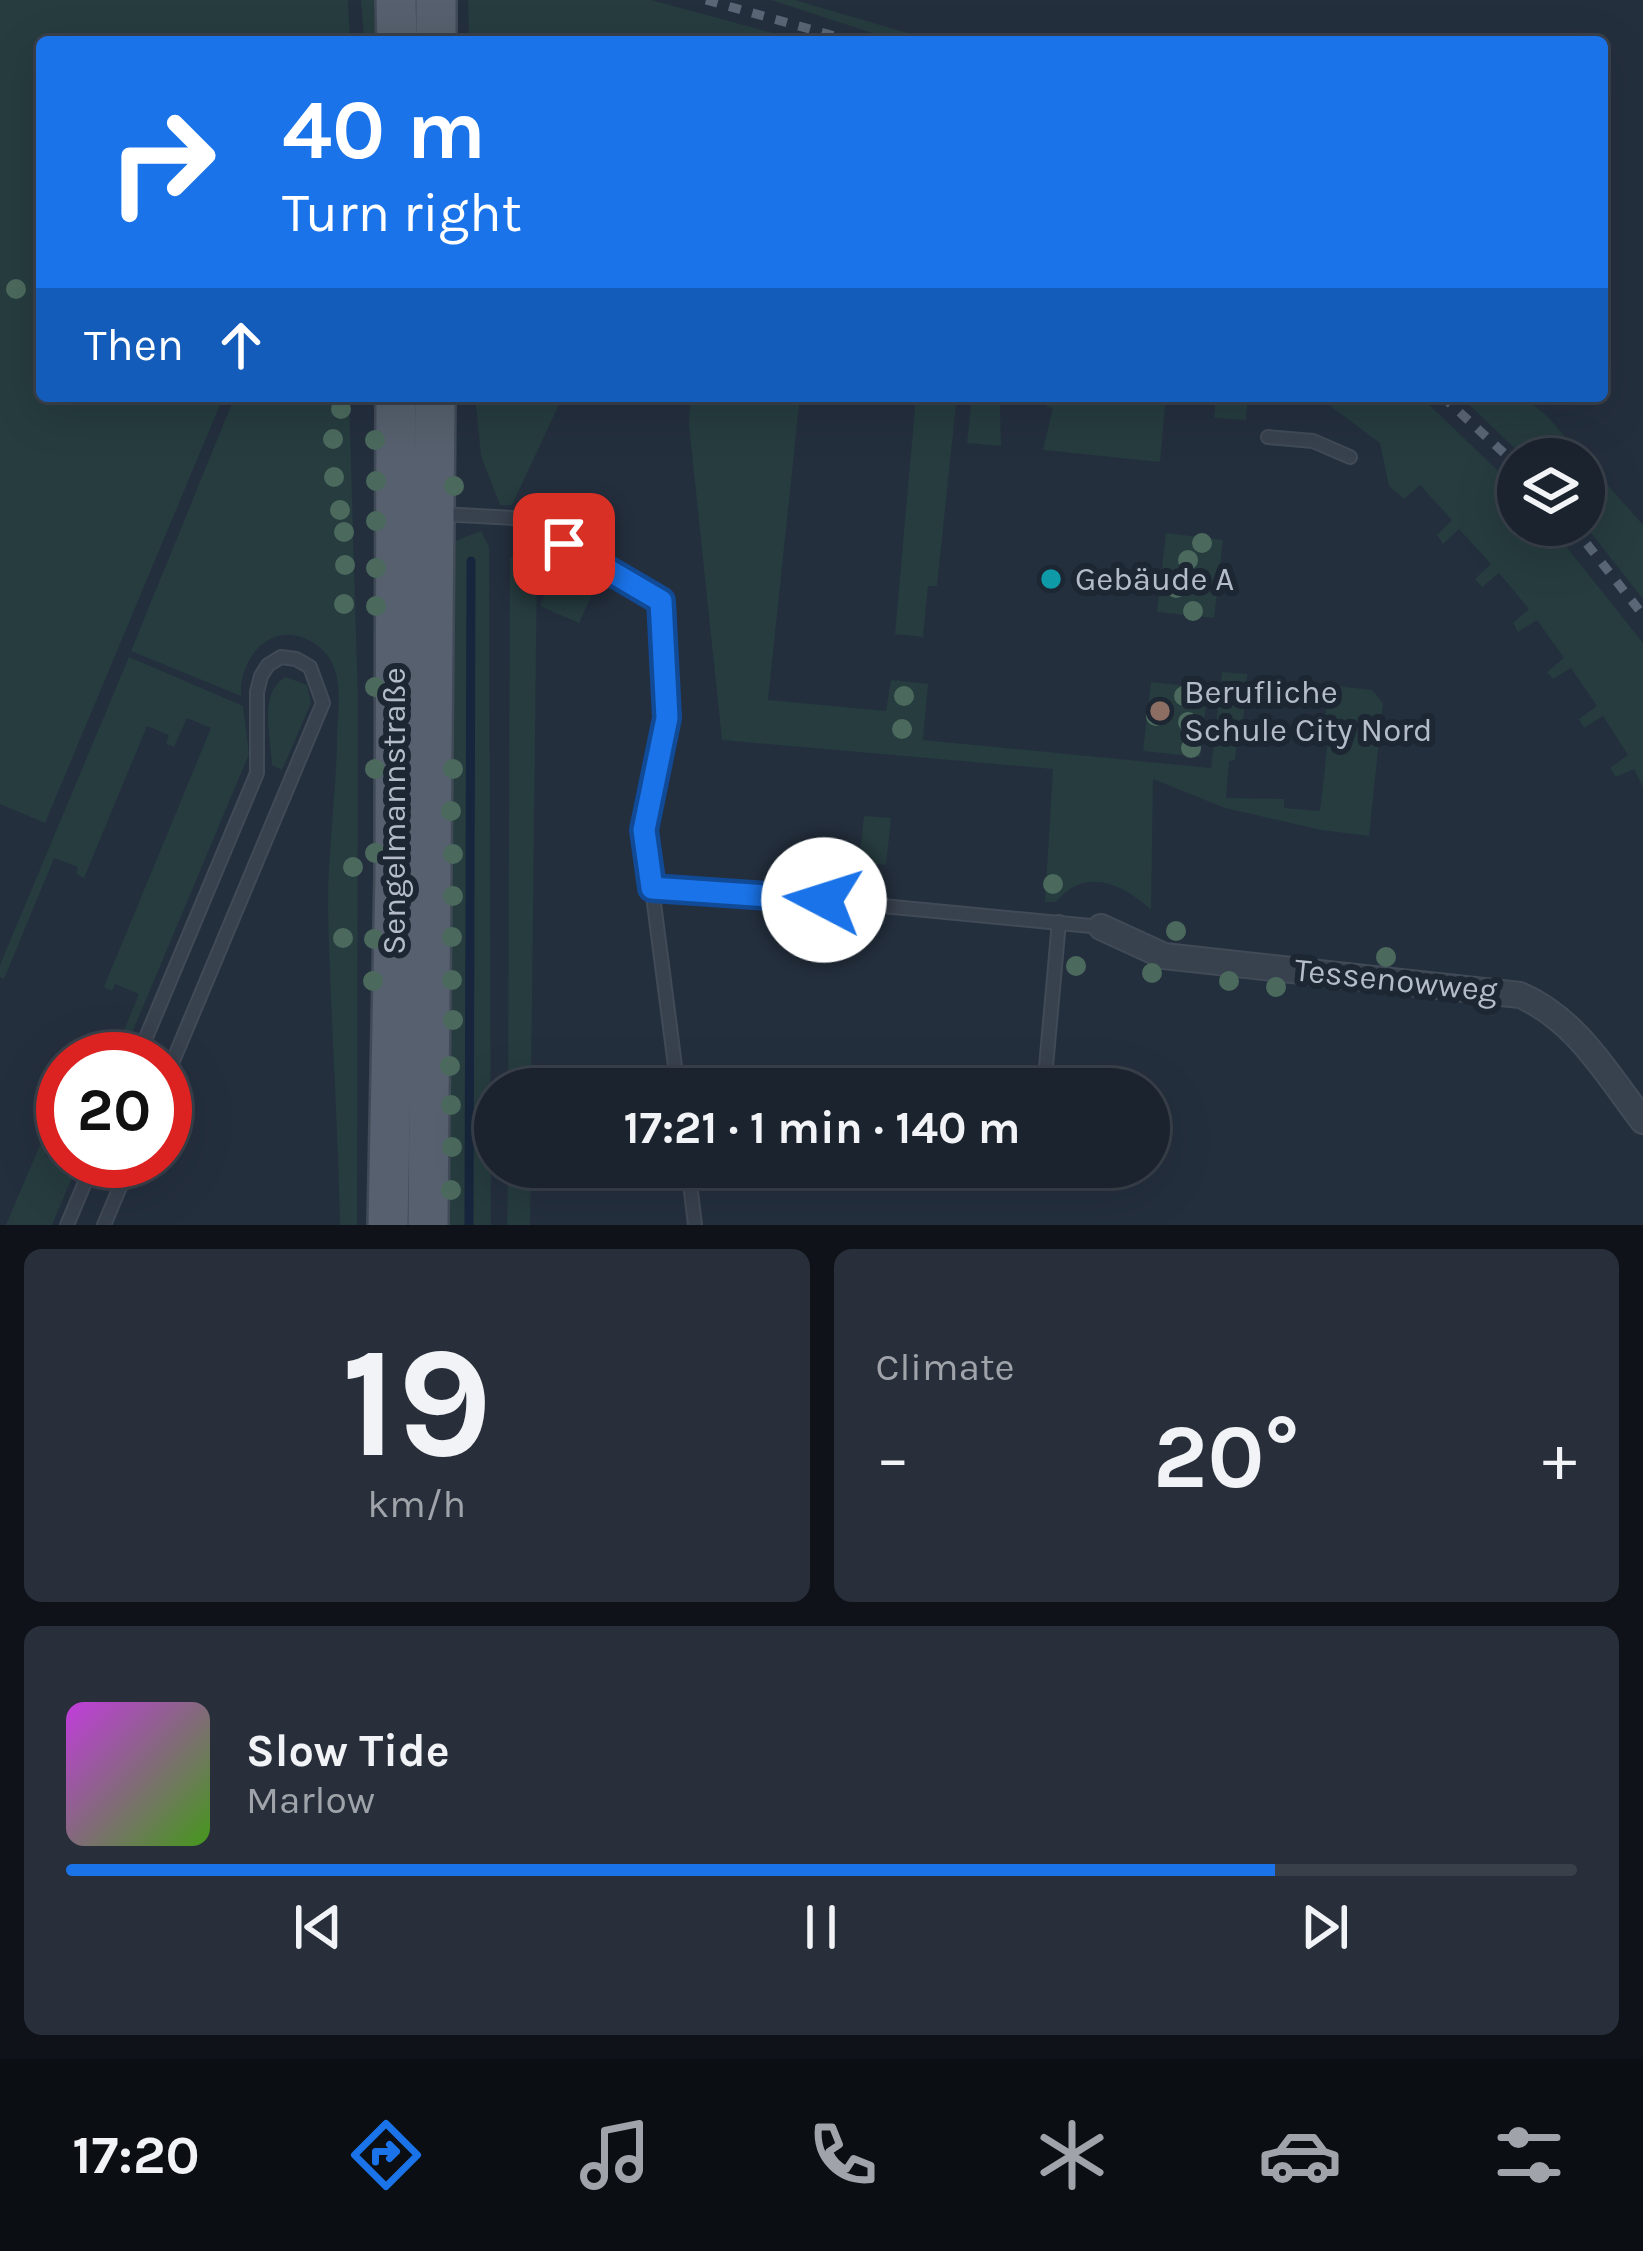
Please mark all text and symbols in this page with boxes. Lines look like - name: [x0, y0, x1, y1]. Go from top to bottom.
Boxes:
- text: 40 m: [282, 81, 486, 179]
- icon: right: [84, 84, 240, 240]
- text: Turn right: [282, 181, 522, 245]
- icon: ahead: [208, 312, 274, 378]
- text: Then: [84, 319, 184, 371]
- map controls: [1497, 438, 1605, 546]
- button: layers: [1497, 438, 1605, 546]
- pin: [513, 493, 615, 595]
- icon: arrive: [531, 511, 597, 577]
- place label: Gebäude A: [1075, 560, 1234, 598]
- marker: Gebäude A: [1038, 566, 1064, 592]
- street label: Sengelmannstraße: [375, 667, 413, 955]
- place label: Berufliche Schule City Nord: [1184, 673, 1433, 749]
- marker: Berufliche Schule City Nord: [1147, 698, 1173, 724]
- position arrow: [761, 837, 887, 963]
- street label: Tessenowweg: [1293, 950, 1500, 1010]
- speed limit sign: 20: [36, 1032, 192, 1188]
- text: 17:21 · 1 min · 140 m: [623, 1102, 1021, 1154]
- text: 19: [341, 1312, 492, 1494]
- text: Climate: [876, 1344, 1015, 1390]
- text: 20°: [1153, 1404, 1299, 1510]
- text: −: [876, 1419, 910, 1497]
- text: +: [1542, 1419, 1577, 1497]
- text: km/h: [367, 1481, 466, 1527]
- text: Slow Tide: [246, 1725, 450, 1777]
- text: Marlow: [246, 1777, 375, 1823]
- icon: previous: [285, 1894, 351, 1960]
- icon: pause: [788, 1894, 854, 1960]
- icon: next: [1292, 1894, 1358, 1960]
- icon: directions: [344, 2113, 428, 2197]
- icon: music: [573, 2113, 657, 2197]
- icon: phone: [801, 2113, 885, 2197]
- icon: climate: [1030, 2113, 1114, 2197]
- icon: car: [1258, 2113, 1342, 2197]
- icon: filters: [1487, 2113, 1571, 2197]
- text: 17:20: [72, 2123, 200, 2187]

